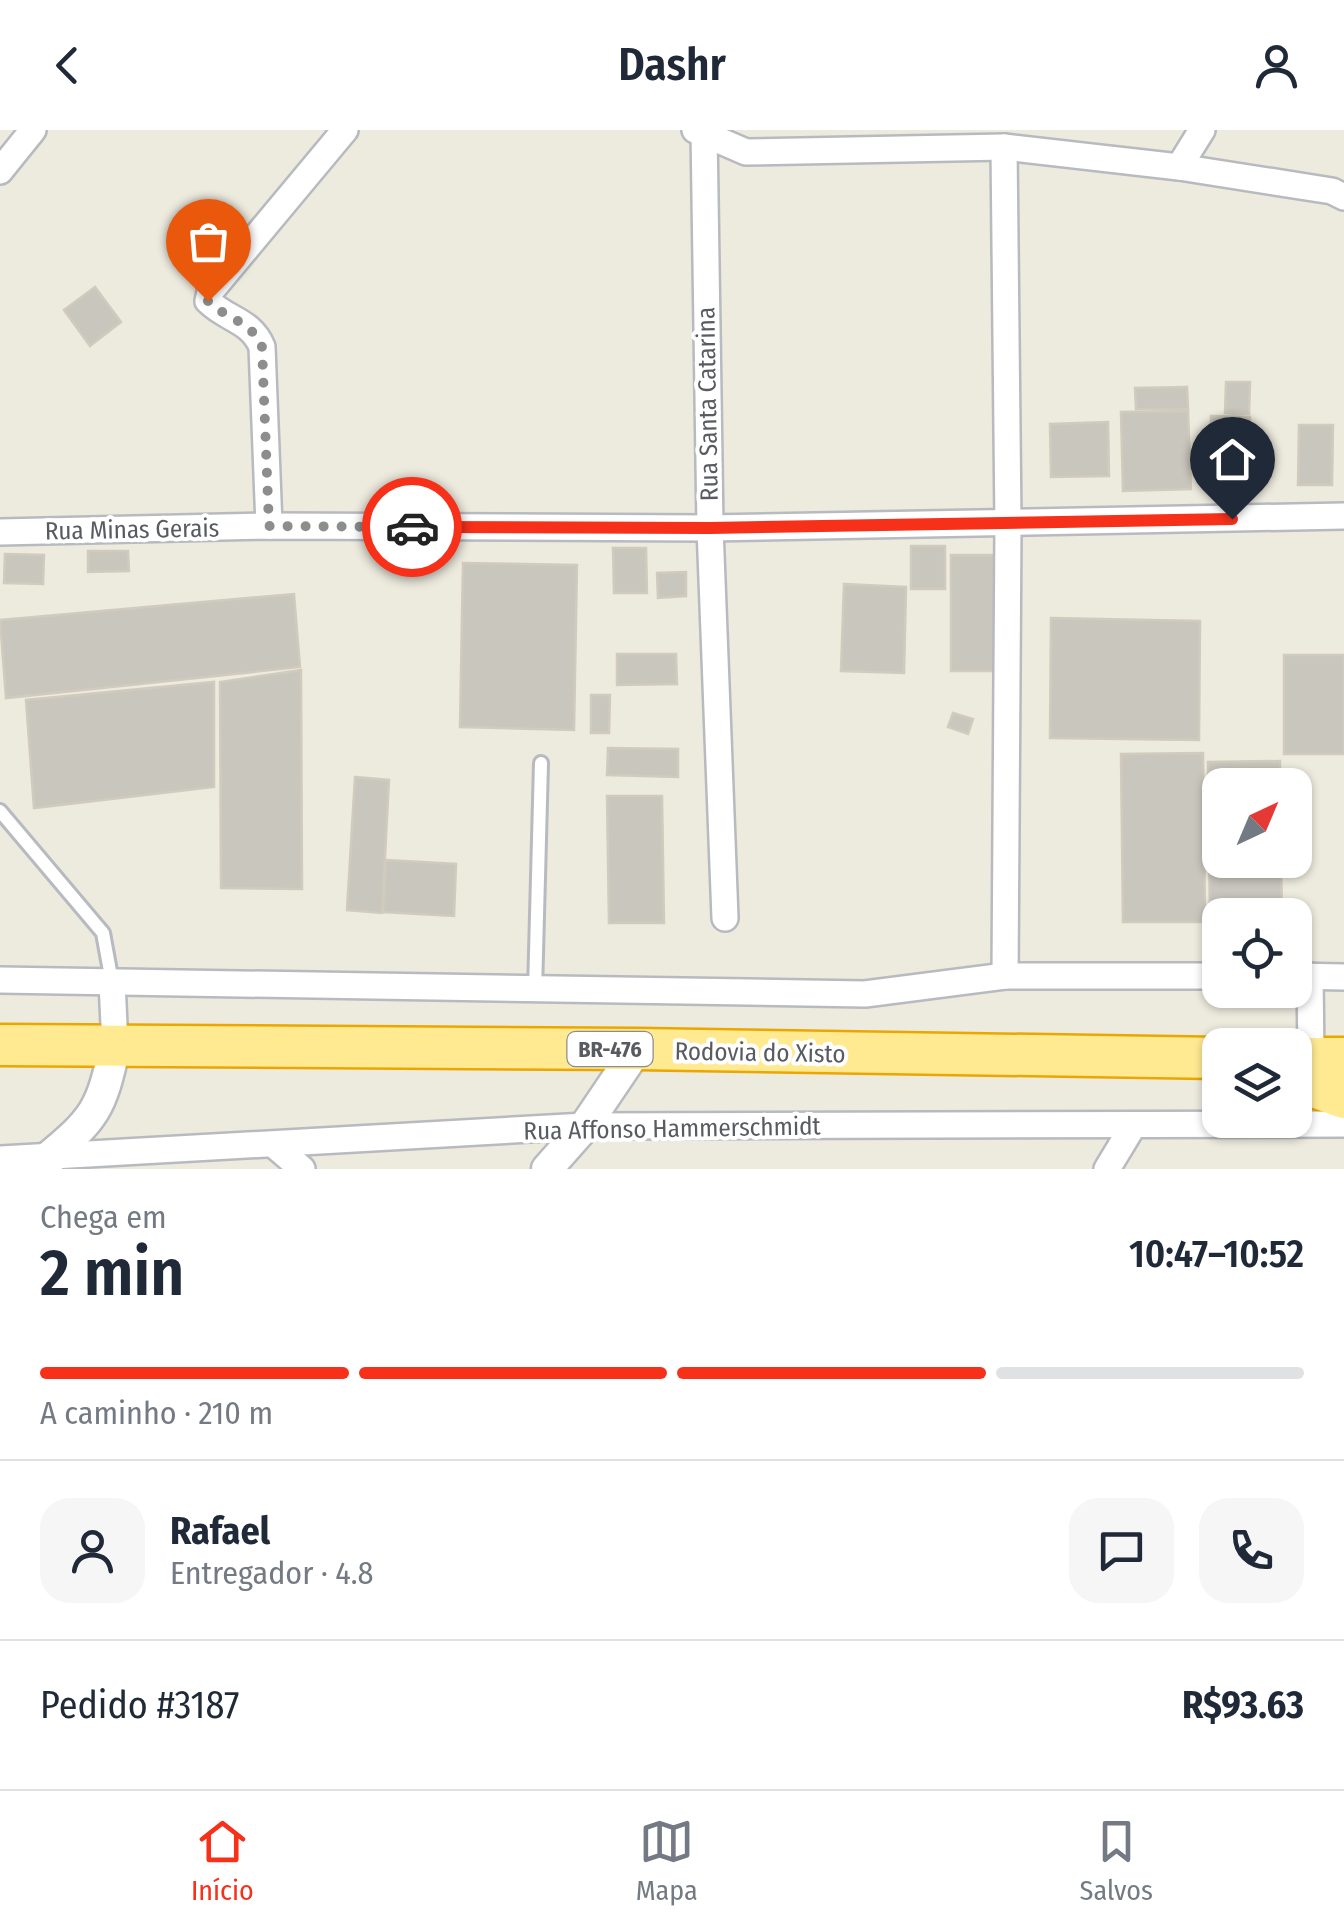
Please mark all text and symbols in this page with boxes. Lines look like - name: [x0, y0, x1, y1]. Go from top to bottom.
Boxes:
- icon: back: [40, 38, 95, 93]
- text: Dashr: [618, 38, 726, 92]
- icon: person: [1249, 38, 1304, 93]
- pin: [166, 199, 251, 302]
- icon: bag: [181, 214, 236, 269]
- street label: Rua Santa Catarina: [691, 307, 725, 501]
- pin: [1190, 417, 1275, 520]
- icon: home: [1205, 432, 1260, 487]
- courier: [362, 477, 462, 577]
- icon: car: [385, 500, 440, 555]
- street label: Rua Minas Gerais: [44, 513, 220, 547]
- north arrow: [1202, 768, 1312, 878]
- map controls: [1202, 768, 1312, 1138]
- button: locate: [1202, 898, 1312, 1008]
- button: layers: [1202, 1028, 1312, 1138]
- road number: BR-476: [568, 1032, 652, 1066]
- street label: Rodovia do Xisto: [674, 1037, 846, 1069]
- street label: Rua Affonso Hammerschmidt: [523, 1111, 822, 1147]
- text: Chega em: [40, 1198, 167, 1236]
- text: 10:47–10:52: [1129, 1231, 1304, 1277]
- text: 2 min: [40, 1234, 184, 1312]
- text: A caminho · 210 m: [40, 1394, 273, 1432]
- button: person: [40, 1498, 145, 1603]
- button: chat: [1069, 1498, 1174, 1603]
- button: phone: [1199, 1498, 1304, 1603]
- text: Rafael: [170, 1508, 270, 1554]
- text: Entregador · 4.8: [170, 1554, 373, 1592]
- text: Pedido #3187: [40, 1682, 239, 1728]
- text: R$93.63: [1182, 1682, 1304, 1728]
- tab: Início: [191, 1814, 254, 1907]
- tab: Mapa: [636, 1814, 698, 1907]
- tab: Salvos: [1080, 1814, 1153, 1907]

